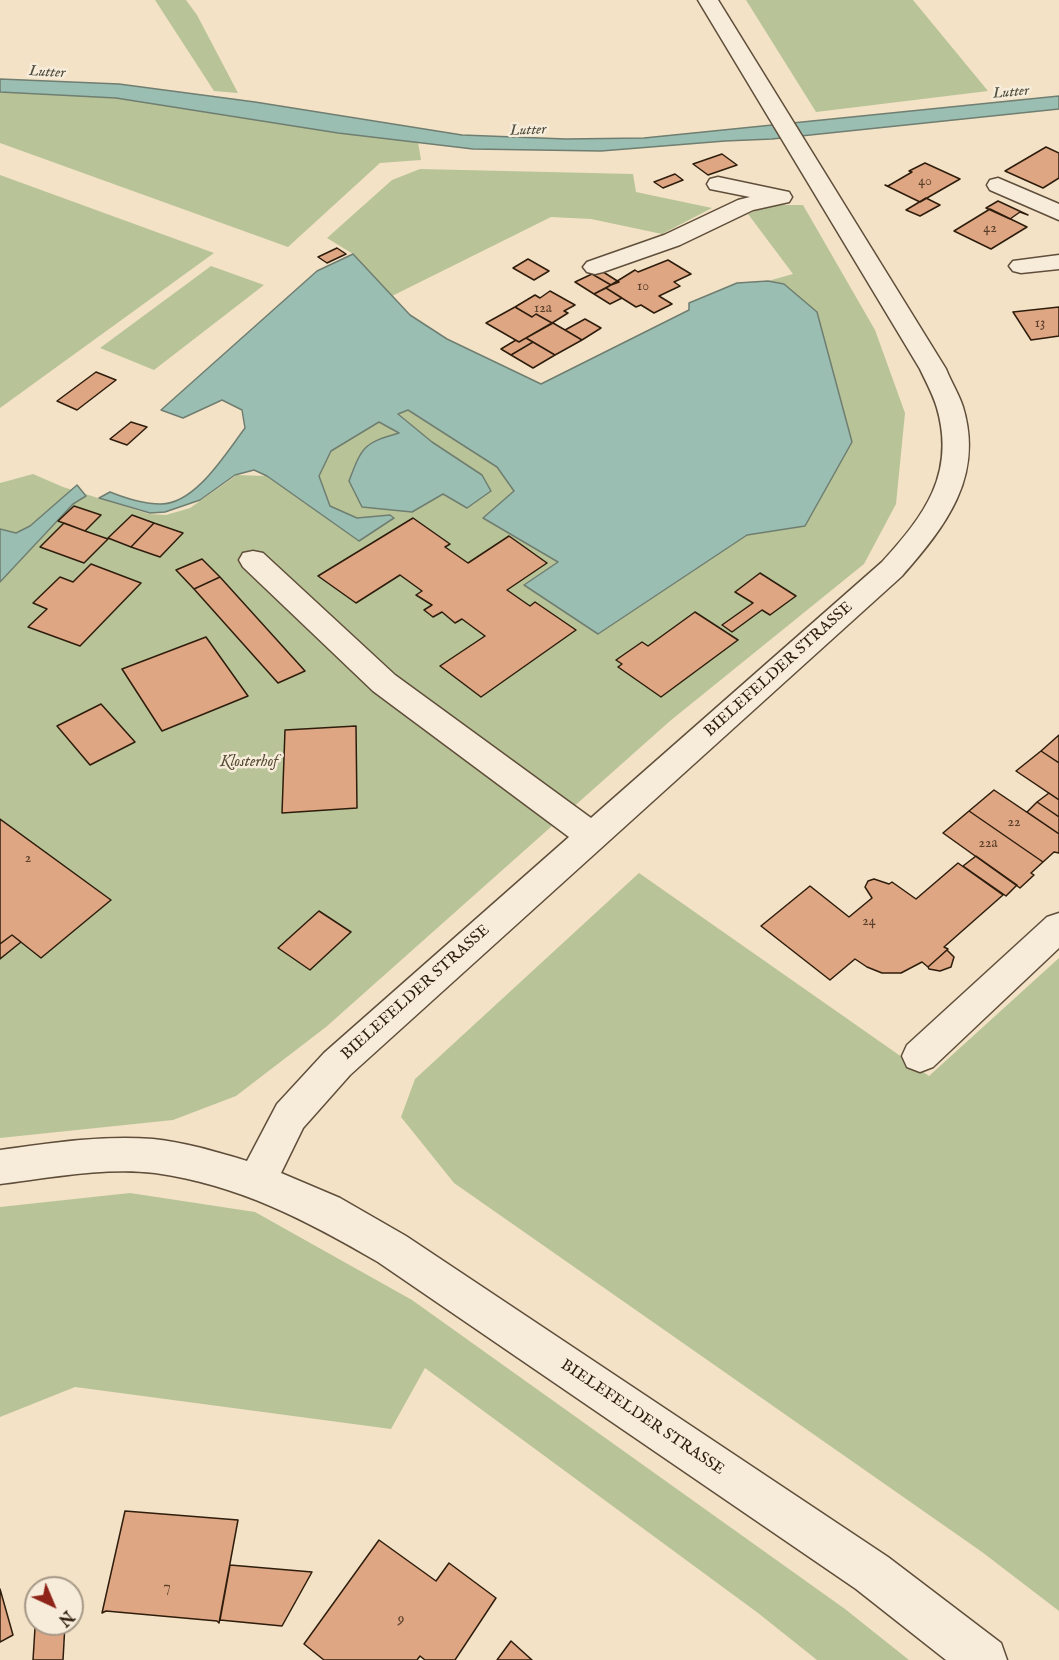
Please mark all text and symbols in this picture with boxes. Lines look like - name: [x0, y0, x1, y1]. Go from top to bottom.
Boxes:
- water label: Lutter: [28, 63, 66, 83]
- water label: Lutter: [992, 82, 1030, 104]
- water label: Lutter: [509, 121, 547, 141]
- house number: 40: [918, 174, 932, 190]
- house number: 42: [983, 221, 997, 237]
- house number: 10: [637, 279, 649, 295]
- house number: 12a: [534, 301, 552, 317]
- house number: 13: [1035, 316, 1045, 332]
- street label: BIELEFELDER STRASSE: [701, 598, 857, 742]
- park label: Klosterhof: [220, 753, 278, 773]
- house number: 22: [1007, 815, 1021, 831]
- house number: 22a: [978, 836, 998, 852]
- house number: 2: [25, 851, 31, 867]
- house number: 24: [862, 914, 876, 930]
- street label: BIELEFELDER STRASSE: [338, 921, 494, 1065]
- street label: BIELEFELDER STRASSE: [557, 1356, 727, 1480]
- north arrow: [24, 1576, 84, 1636]
- house number: 7: [163, 1578, 171, 1598]
- text: N: [53, 1606, 77, 1630]
- house number: 9: [398, 1611, 404, 1631]

